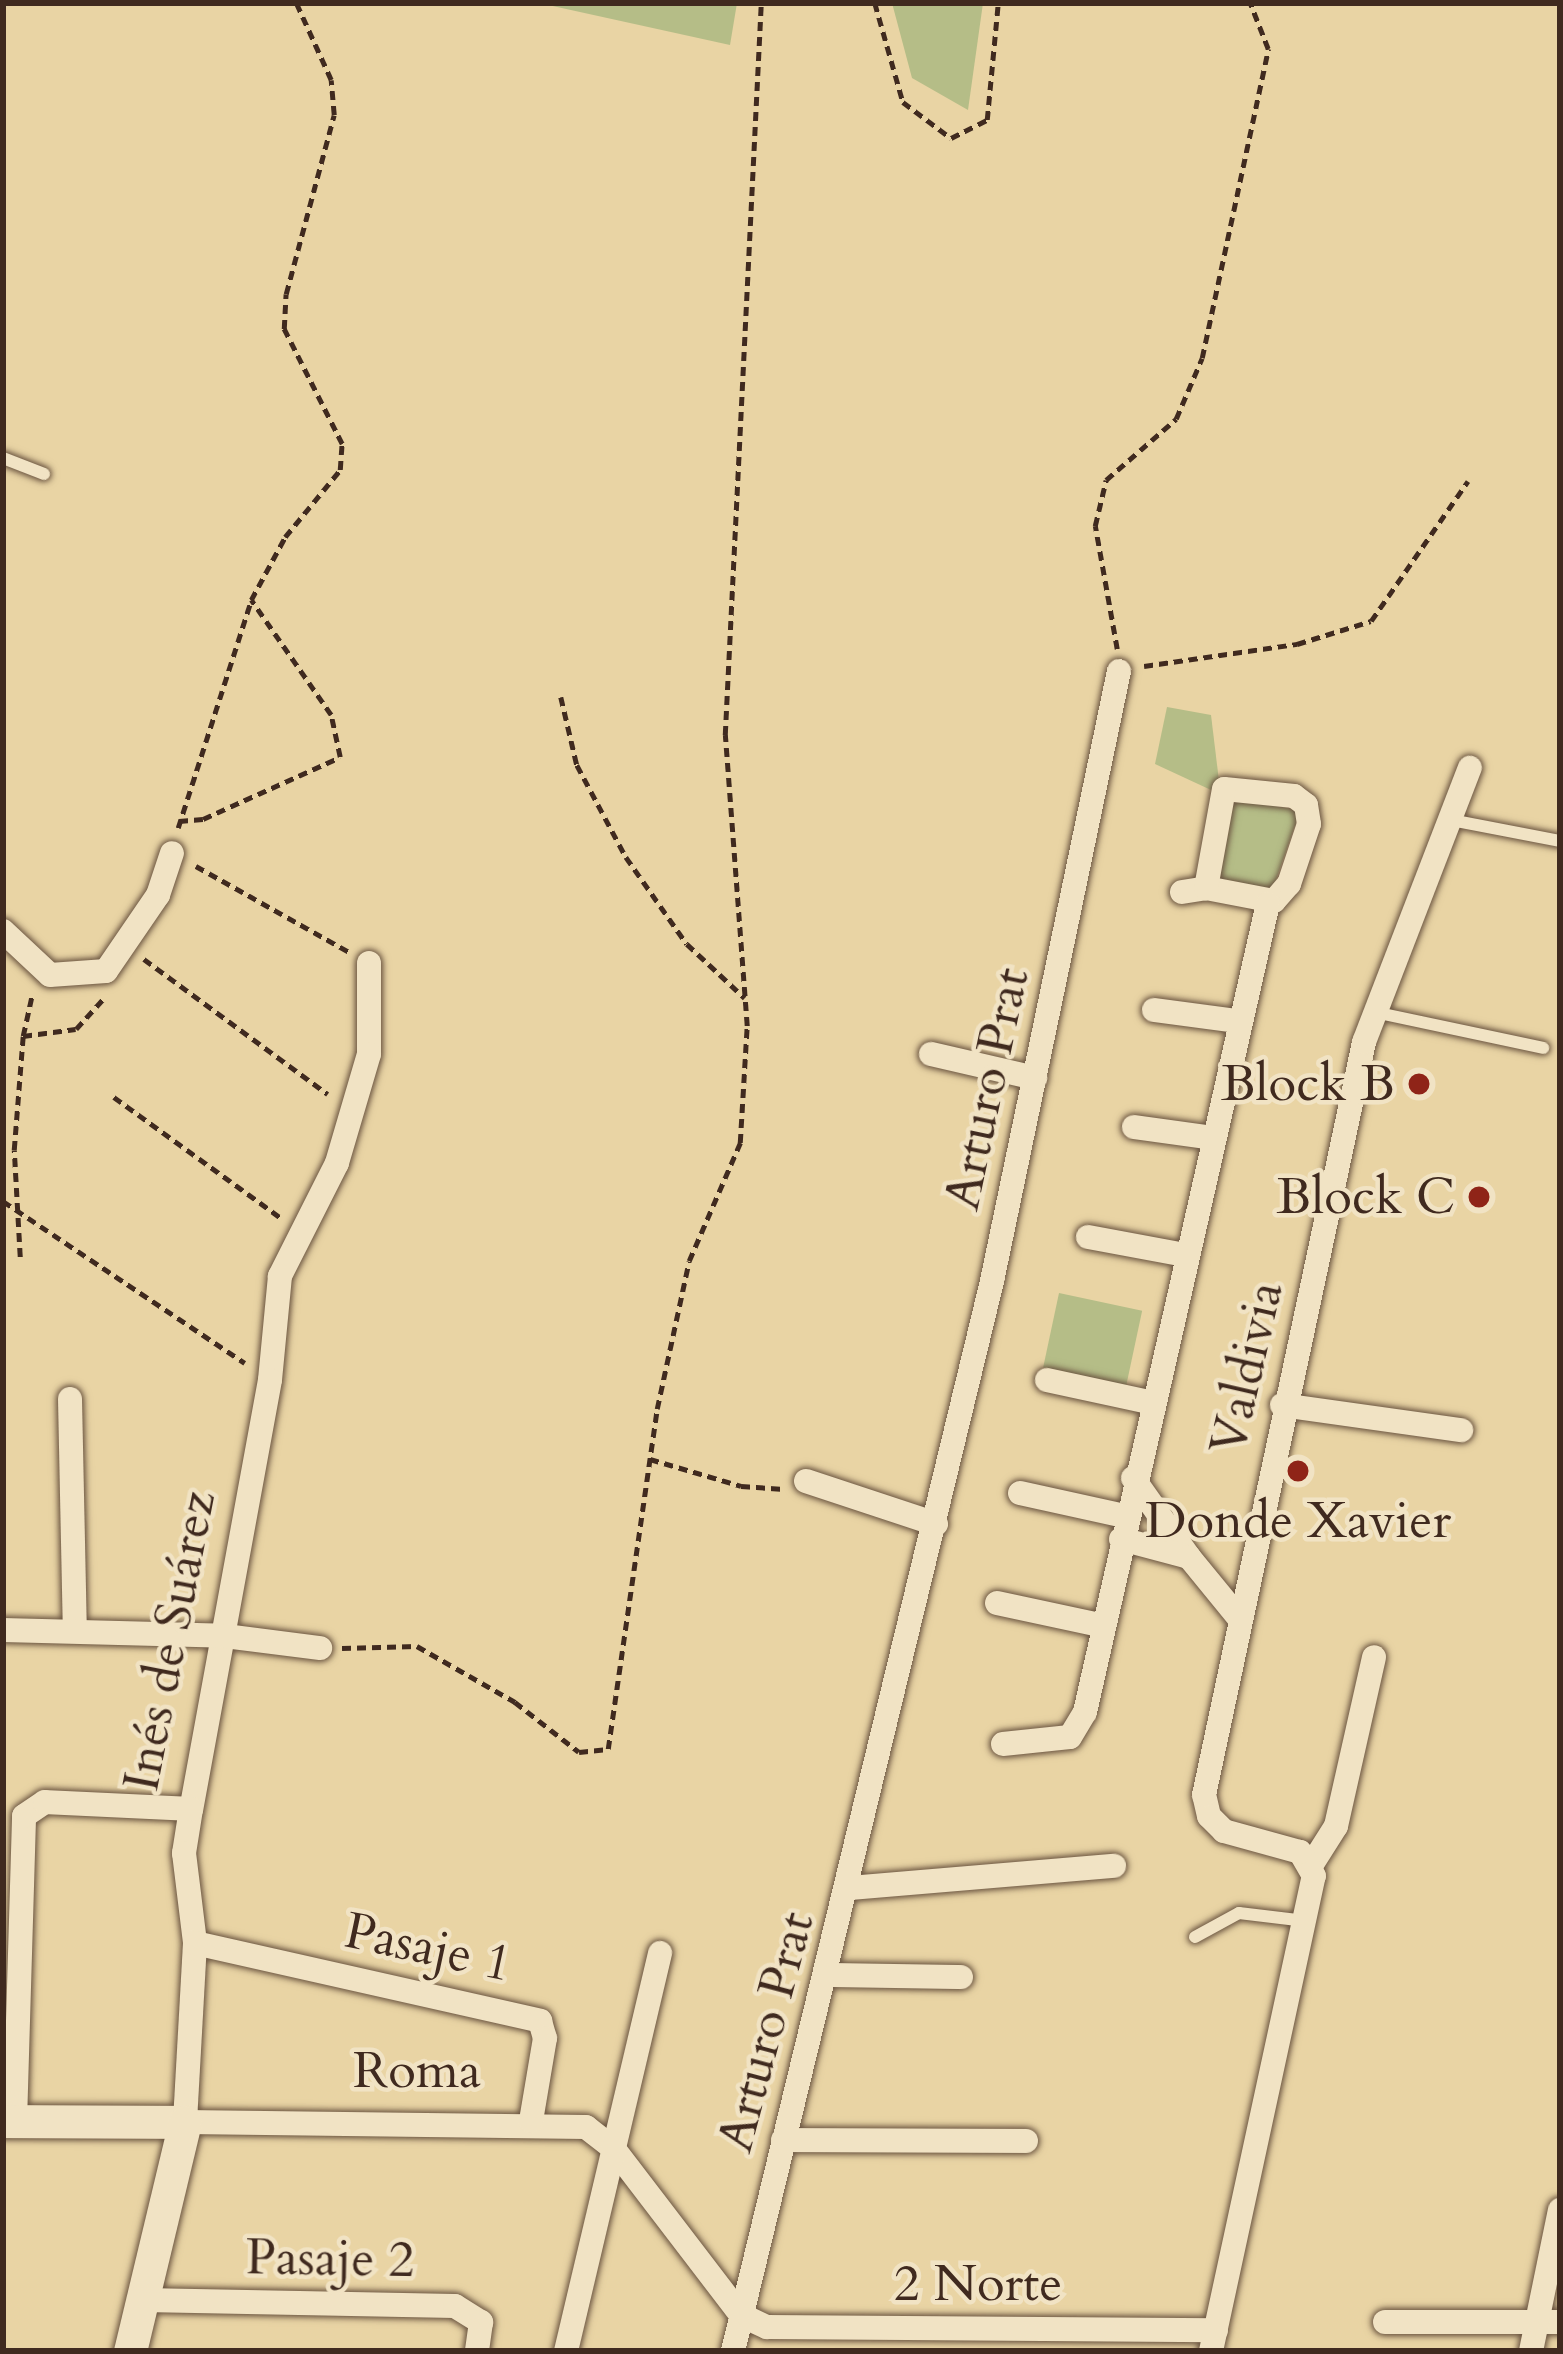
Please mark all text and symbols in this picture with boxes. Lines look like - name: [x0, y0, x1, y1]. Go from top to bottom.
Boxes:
- street label: Arturo Prat: [932, 962, 1042, 1216]
- place label: Block B: [1221, 1053, 1395, 1115]
- marker: Block B: [1406, 1071, 1432, 1097]
- place label: Block C: [1277, 1166, 1455, 1228]
- marker: Block C: [1466, 1184, 1492, 1210]
- street label: Valdivia: [1197, 1275, 1297, 1461]
- marker: Donde Xavier: [1285, 1458, 1311, 1484]
- street label: Inés de Suárez: [111, 1486, 229, 1796]
- place label: Donde Xavier: [1145, 1490, 1451, 1552]
- street label: Pasaje 1: [339, 1901, 517, 1995]
- street label: Arturo Prat: [705, 1905, 827, 2159]
- street label: Roma: [353, 2040, 481, 2102]
- street label: Pasaje 2: [245, 2227, 415, 2291]
- street label: 2 Norte: [894, 2253, 1062, 2315]

